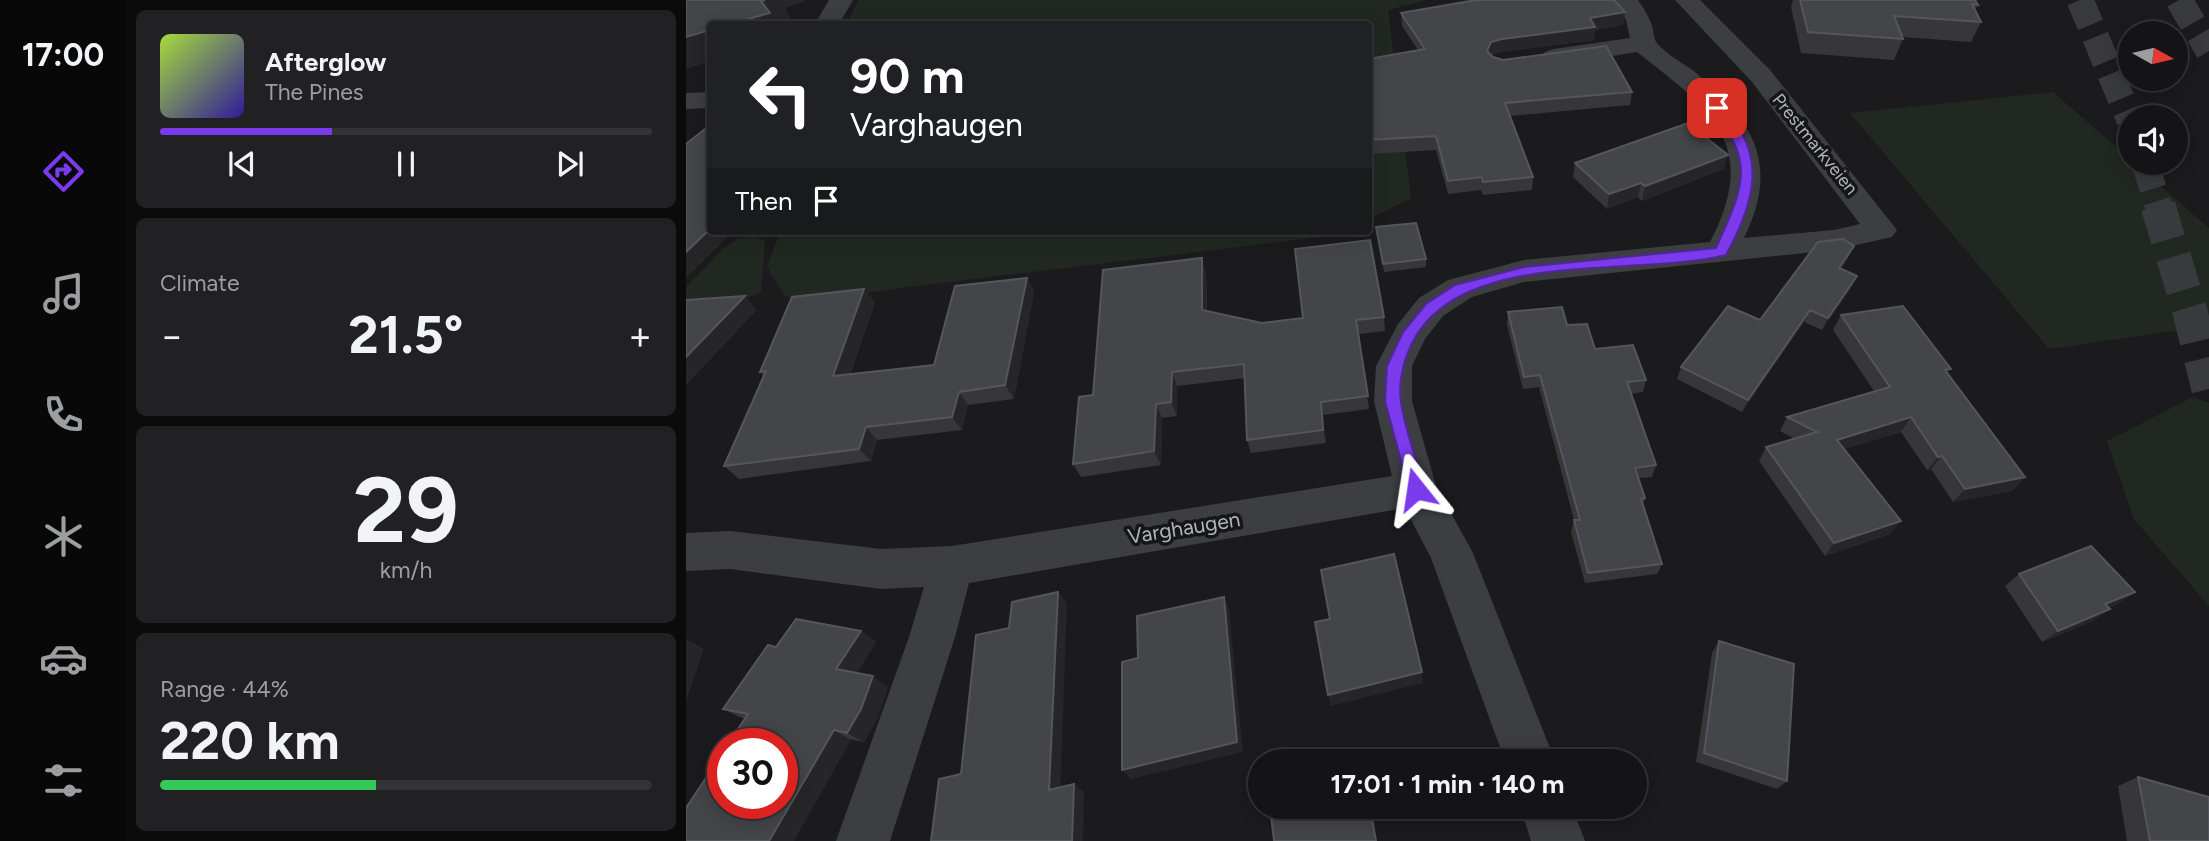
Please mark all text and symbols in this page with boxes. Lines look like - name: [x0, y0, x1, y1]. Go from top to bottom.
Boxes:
- north arrow: [2118, 21, 2188, 91]
- map controls: [2118, 21, 2188, 175]
- text: 17:00: [22, 36, 104, 74]
- text: Afterglow: [265, 46, 387, 78]
- text: 90 m: [850, 46, 965, 105]
- icon: left: [735, 49, 826, 140]
- text: The Pines: [265, 78, 364, 106]
- pin: [1687, 78, 1747, 138]
- icon: arrive: [1698, 89, 1736, 127]
- street label: Prestmarkveien: [1767, 89, 1863, 199]
- button: sound: [2118, 105, 2188, 175]
- text: Varghaugen: [850, 106, 1023, 144]
- icon: previous: [223, 145, 261, 183]
- icon: pause: [387, 145, 425, 183]
- icon: next: [551, 145, 589, 183]
- icon: directions: [39, 147, 88, 196]
- icon: arrive: [807, 182, 845, 220]
- text: Then: [735, 185, 793, 217]
- icon: music: [39, 269, 88, 318]
- text: Climate: [160, 269, 239, 297]
- text: 21.5°: [349, 304, 463, 366]
- text: −: [160, 313, 184, 359]
- text: +: [628, 313, 652, 359]
- icon: phone: [39, 390, 88, 439]
- position arrow: [1379, 452, 1453, 526]
- text: 29: [353, 456, 459, 565]
- street label: Varghaugen: [1126, 506, 1242, 549]
- icon: climate: [39, 512, 88, 561]
- text: km/h: [380, 556, 432, 584]
- icon: car: [39, 634, 88, 683]
- text: Range · 44%: [160, 675, 289, 703]
- text: 220 km: [160, 710, 340, 772]
- speed limit sign: 30: [707, 728, 798, 819]
- icon: filters: [39, 756, 88, 805]
- text: 17:01 · 1 min · 140 m: [1331, 768, 1564, 800]

